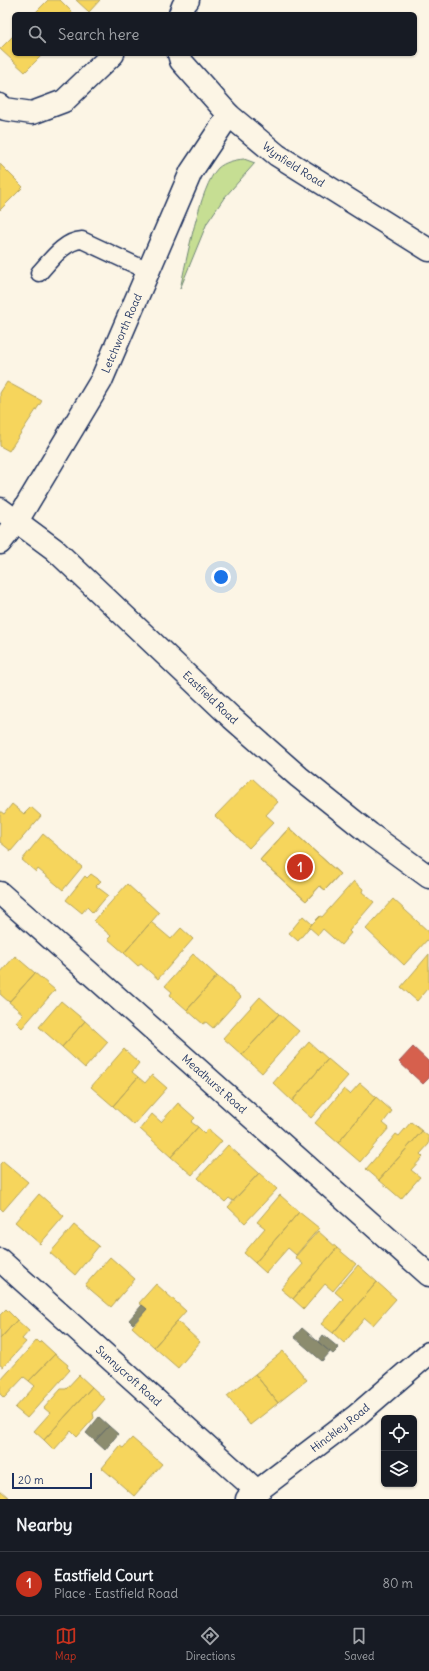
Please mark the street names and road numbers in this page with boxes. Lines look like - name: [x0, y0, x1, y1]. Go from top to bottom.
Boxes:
- street label: Wynfield Road: [260, 139, 328, 190]
- street label: Letchworth Road: [98, 291, 145, 375]
- street label: Eastfield Road: [180, 668, 241, 727]
- street label: Meadhurst Road: [179, 1051, 250, 1117]
- street label: Sunnycroft Road: [93, 1343, 165, 1409]
- street label: Hinckley Road: [308, 1400, 373, 1455]

